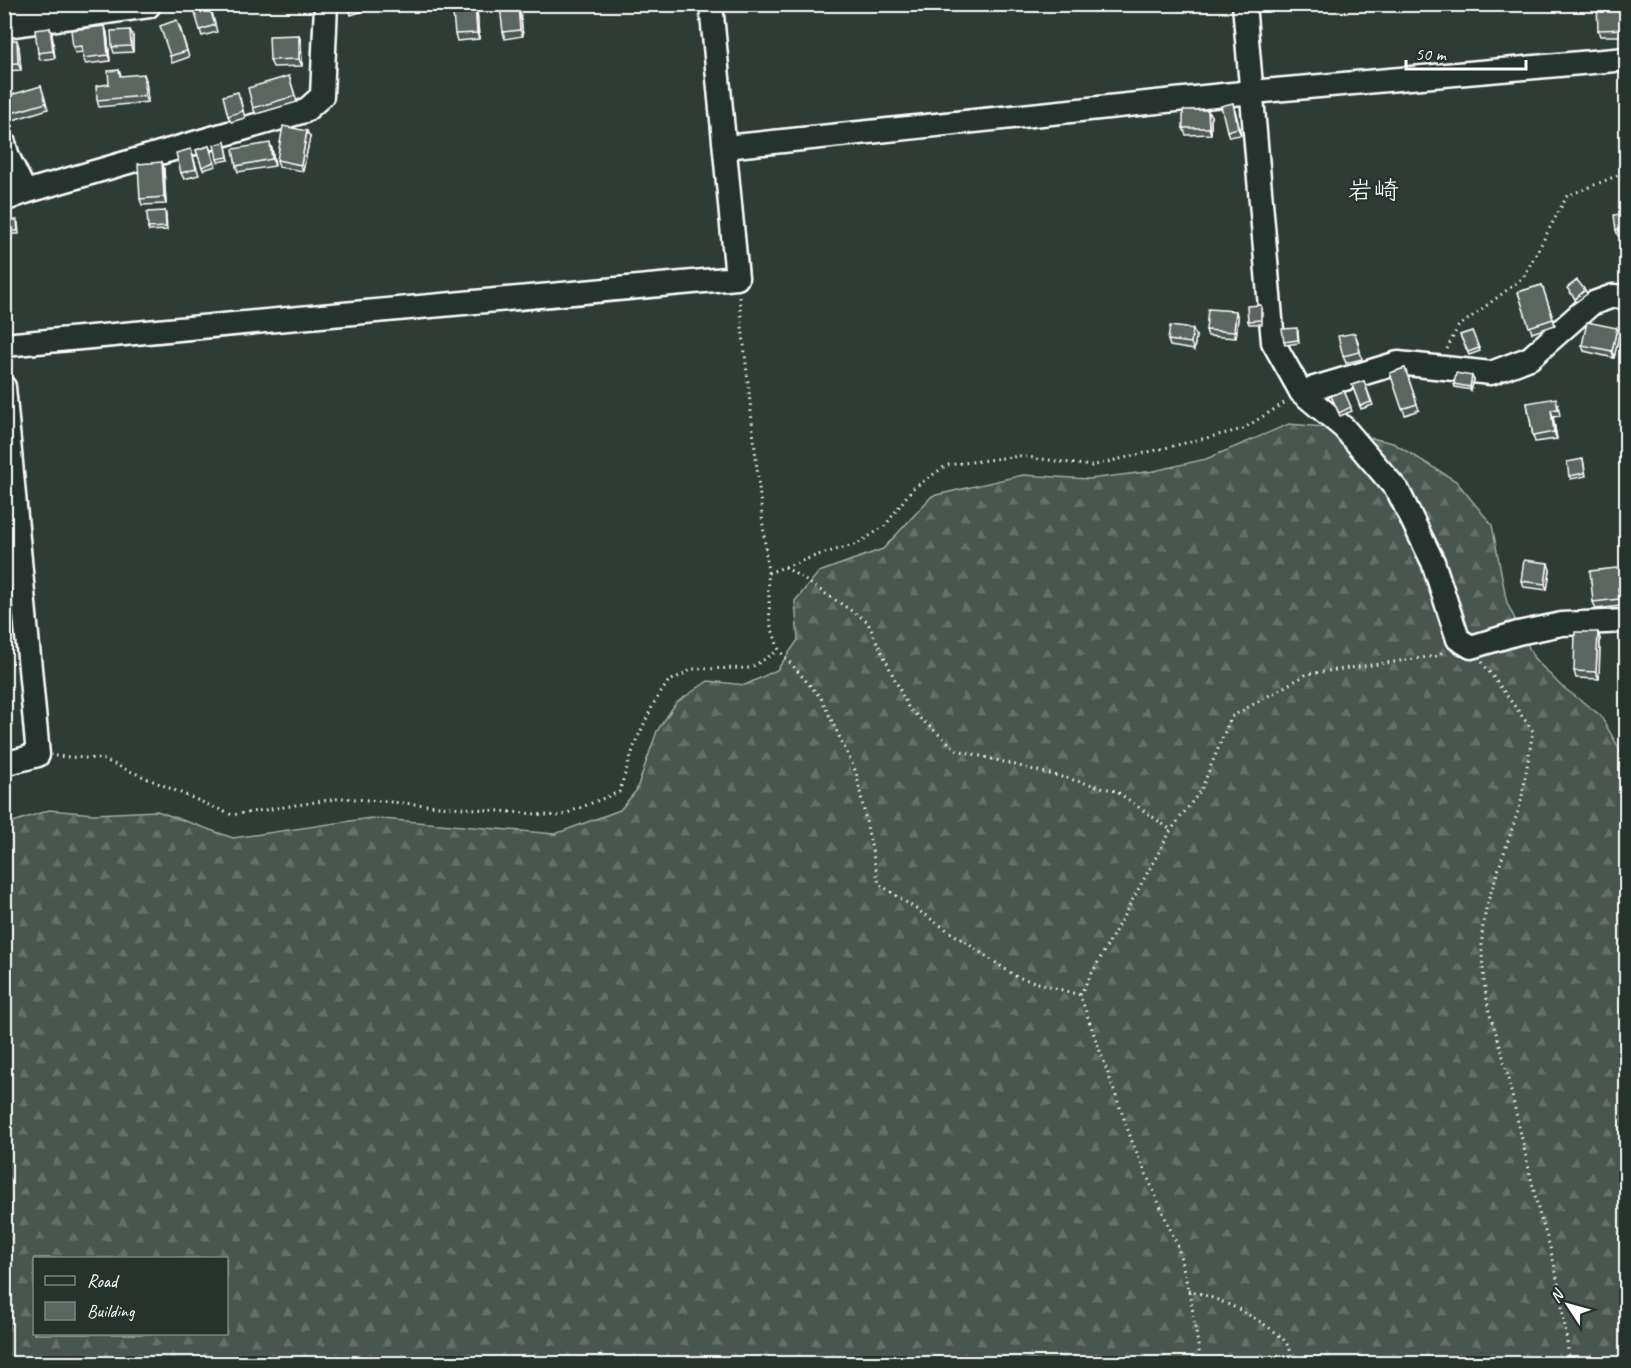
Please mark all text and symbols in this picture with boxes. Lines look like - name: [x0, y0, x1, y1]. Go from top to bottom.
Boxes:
- scale bar: [1406, 33, 1526, 71]
- text: 50 m: [1415, 43, 1448, 65]
- district label: 岩崎: [1347, 174, 1399, 207]
- legend: [33, 1257, 228, 1335]
- text: Road: [87, 1270, 120, 1292]
- north arrow: [1538, 1275, 1598, 1335]
- text: N: [1546, 1284, 1569, 1307]
- text: Building: [87, 1300, 136, 1322]

